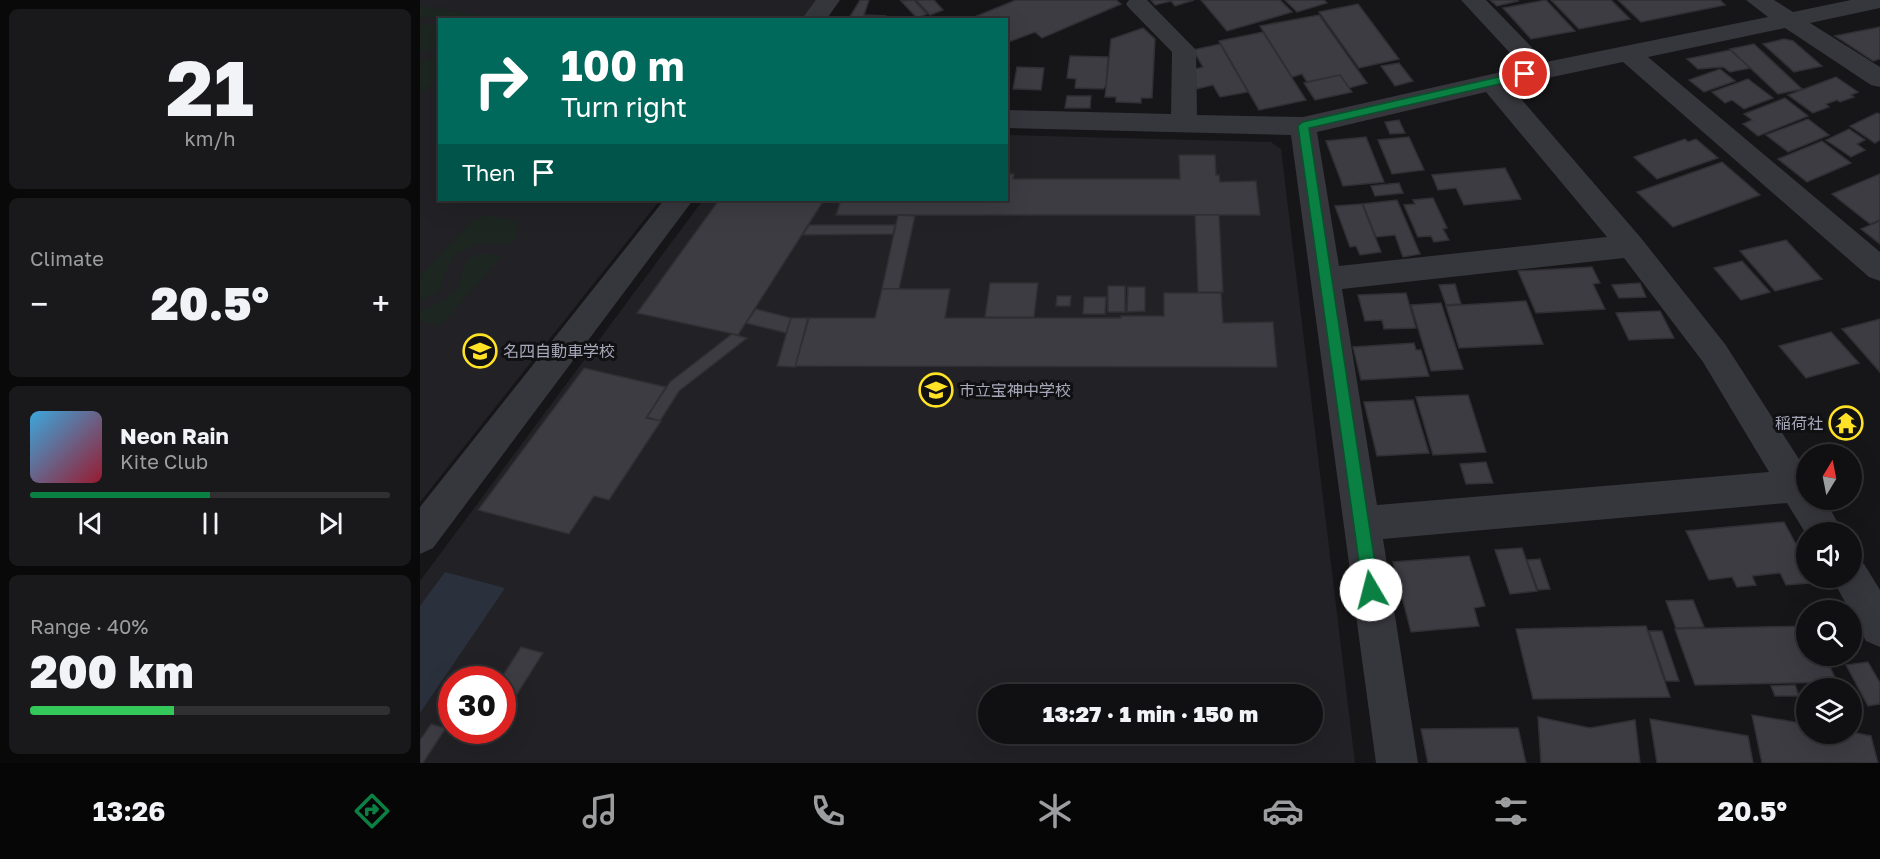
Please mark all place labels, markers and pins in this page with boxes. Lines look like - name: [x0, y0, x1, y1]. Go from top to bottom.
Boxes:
- pin: [1499, 48, 1550, 99]
- school or university icon: 名四自動車学校: [462, 333, 498, 369]
- place label: 名四自動車学校: [503, 341, 615, 361]
- school or university icon: 市立宝神中学校: [918, 372, 954, 408]
- place label: 市立宝神中学校: [959, 380, 1071, 400]
- temple icon: 稲荷社: [1828, 405, 1864, 441]
- place label: 稲荷社: [1775, 413, 1823, 433]

